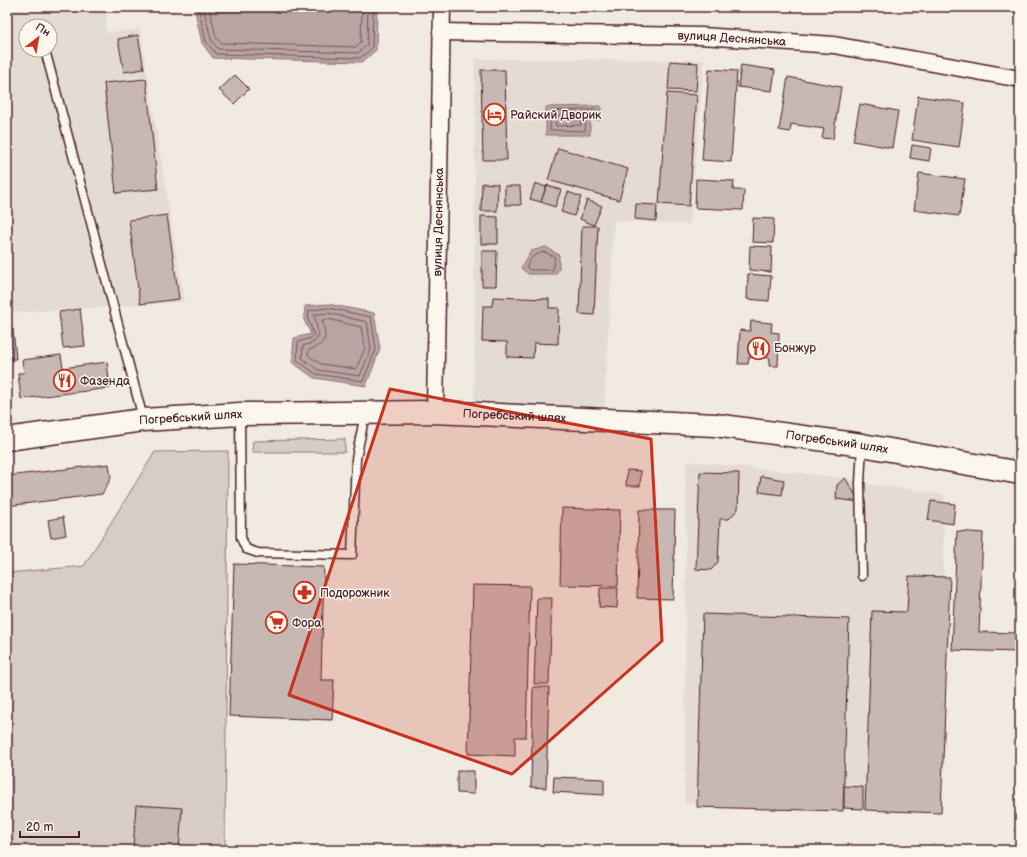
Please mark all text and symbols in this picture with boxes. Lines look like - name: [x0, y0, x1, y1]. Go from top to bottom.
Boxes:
- north arrow: [18, 18, 58, 58]
- text: Пн: [33, 21, 53, 39]
- street label: вулиця Деснянська: [677, 28, 787, 49]
- hotel icon: Райский Дворик: [481, 102, 507, 128]
- place label: Райский Дворик: [510, 108, 602, 123]
- street label: вулиця Деснянська: [430, 167, 447, 277]
- restaurant icon: Бонжур: [745, 335, 771, 361]
- place label: Бонжур: [774, 341, 816, 356]
- restaurant icon: Фазенда: [51, 368, 77, 394]
- place label: Фазенда: [80, 374, 130, 389]
- street label: Погребський шлях: [139, 406, 243, 428]
- street label: Погребський шлях: [462, 406, 567, 426]
- street label: Погребський шлях: [785, 427, 890, 457]
- pharmacy icon: Подорожник: [292, 580, 318, 606]
- place label: Подорожник: [320, 586, 390, 601]
- supermarket icon: Фора: [264, 610, 290, 636]
- place label: Фора: [292, 616, 321, 631]
- scale bar: [20, 813, 79, 839]
- text: 20 m: [26, 820, 53, 835]

